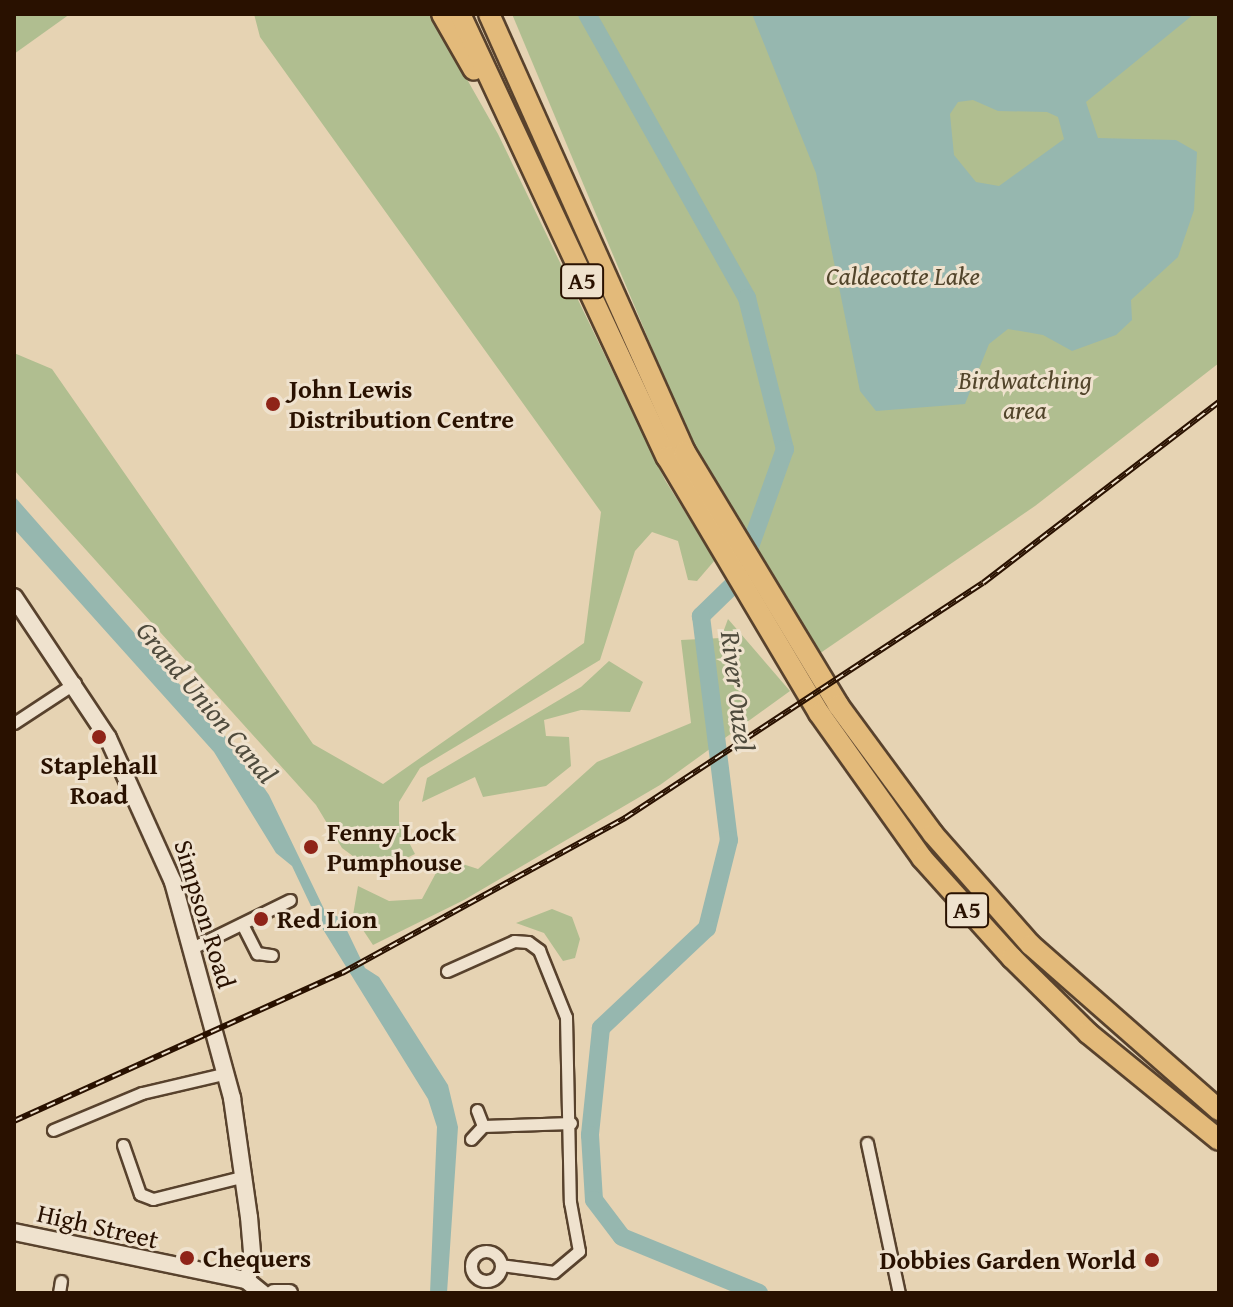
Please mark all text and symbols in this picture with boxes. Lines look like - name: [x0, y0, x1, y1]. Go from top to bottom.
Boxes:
- park label: Caldecotte Lake: [826, 260, 980, 292]
- road number: A5: [560, 261, 604, 301]
- park label: Birdwatching area: [958, 364, 1092, 426]
- place label: John Lewis Distribution Centre: [289, 373, 514, 434]
- marker: John Lewis Distribution Centre: [264, 395, 282, 413]
- water label: Grand Union Canal: [129, 614, 285, 790]
- water label: River Ouzel: [714, 629, 762, 753]
- marker: Staplehall Road: [90, 728, 108, 746]
- place label: Staplehall Road: [40, 749, 158, 810]
- place label: Fenny Lock Pumphouse: [327, 816, 462, 878]
- street label: Simpson Road: [168, 836, 242, 992]
- marker: Fenny Lock Pumphouse: [302, 838, 320, 856]
- road number: A5: [945, 890, 989, 930]
- place label: Red Lion: [277, 903, 377, 935]
- marker: Red Lion: [252, 910, 270, 928]
- street label: High Street: [34, 1197, 162, 1255]
- place label: Chequers: [203, 1242, 311, 1274]
- place label: Dobbies Garden World: [880, 1244, 1136, 1276]
- marker: Chequers: [178, 1249, 196, 1267]
- marker: Dobbies Garden World: [1143, 1251, 1161, 1269]

